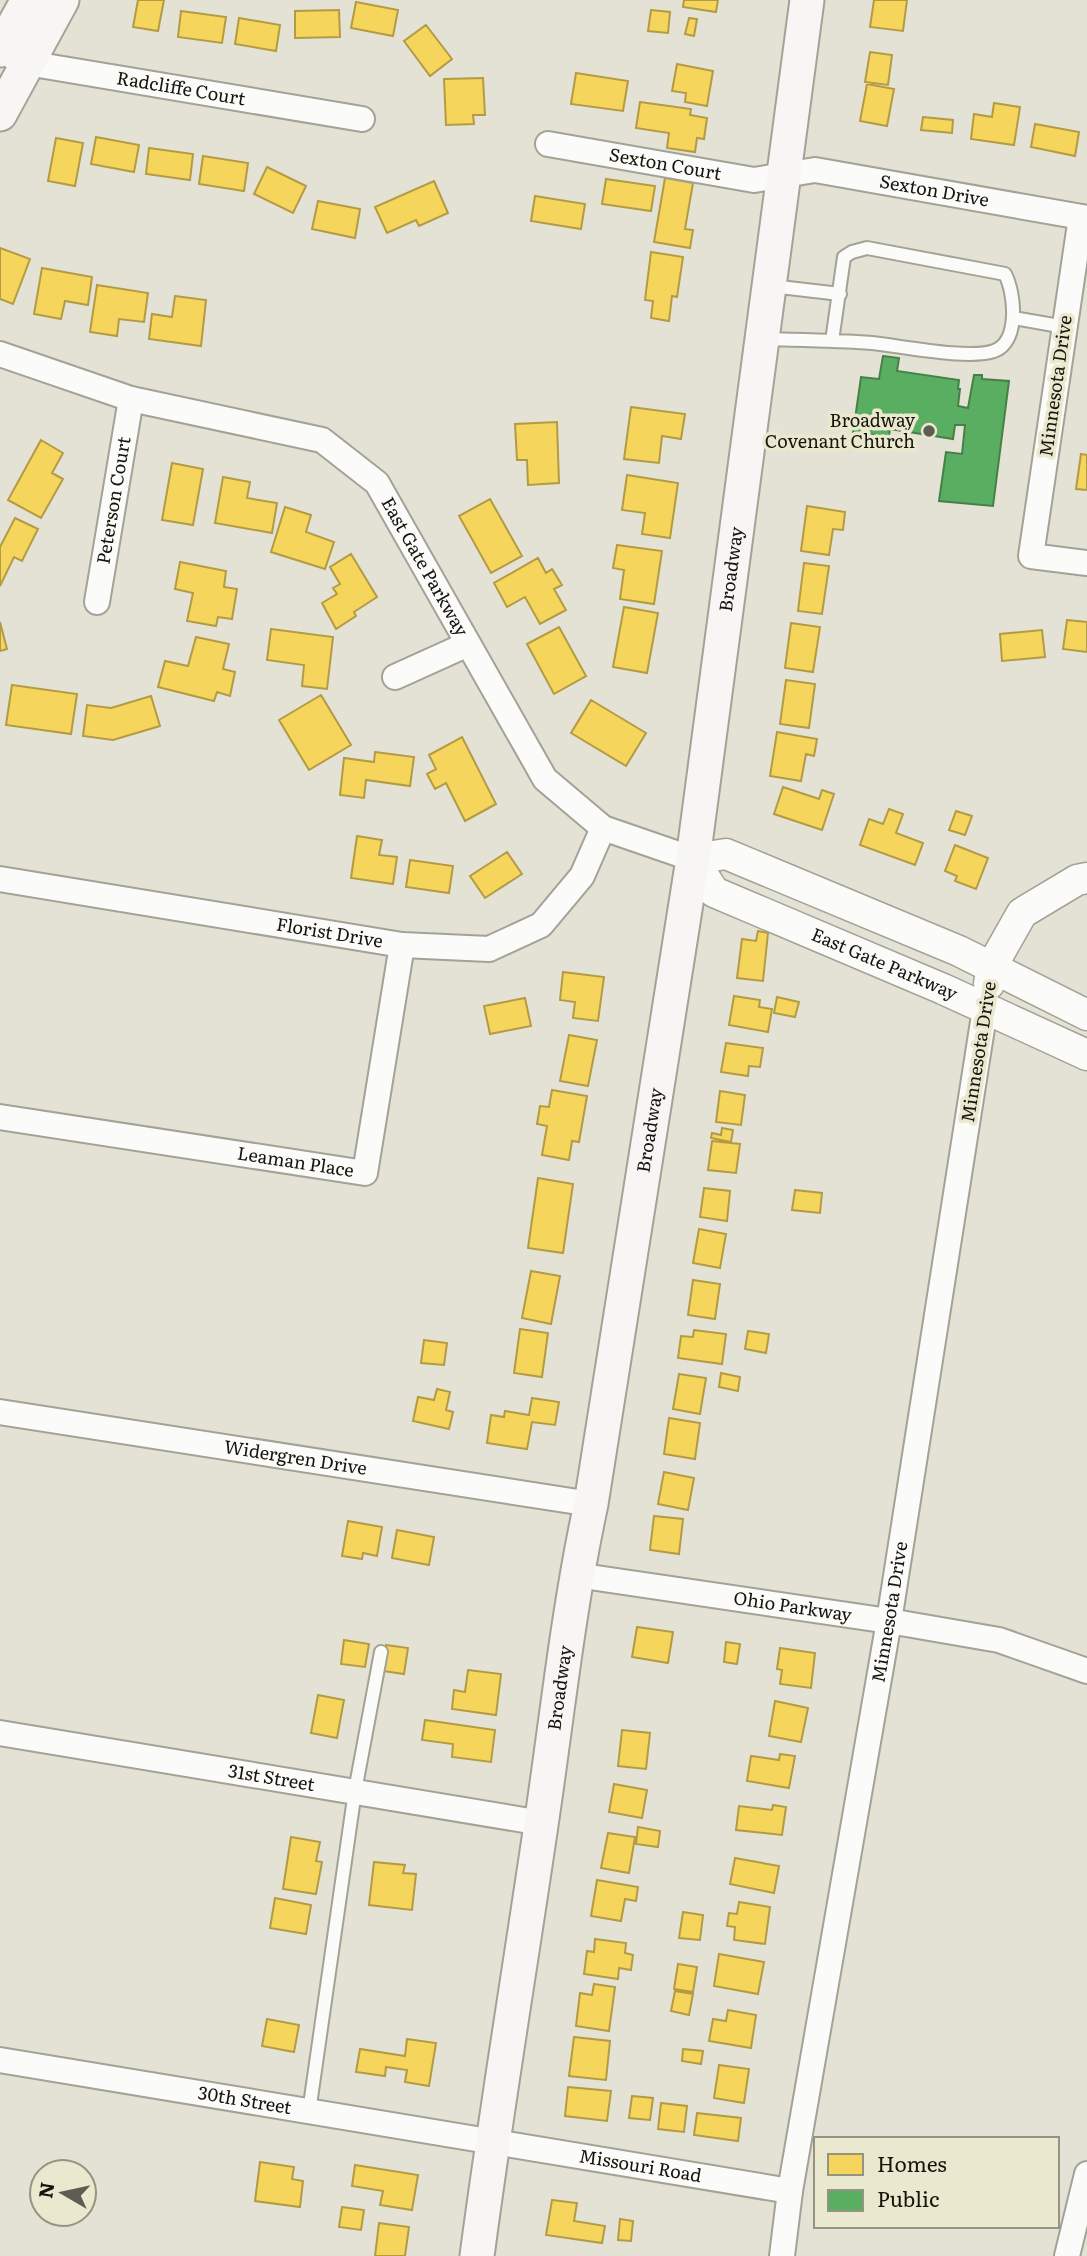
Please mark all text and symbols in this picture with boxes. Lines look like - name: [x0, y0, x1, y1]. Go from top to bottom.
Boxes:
- street label: Radcliffe Court: [115, 63, 248, 111]
- street label: Sexton Court: [607, 140, 724, 186]
- street label: Sexton Drive: [878, 167, 991, 212]
- street label: Minnesota Drive: [1031, 313, 1078, 458]
- place label: Broadway Covenant Church: [765, 406, 916, 454]
- marker: Broadway Covenant Church: [921, 423, 937, 439]
- street label: Peterson Court: [89, 434, 137, 566]
- street label: East Gate Parkway: [376, 491, 476, 641]
- street label: Broadway: [711, 524, 749, 613]
- street label: Florist Drive: [275, 910, 385, 954]
- street label: East Gate Parkway: [808, 920, 963, 1006]
- street label: Minnesota Drive: [953, 979, 1002, 1124]
- street label: Broadway: [629, 1085, 669, 1174]
- street label: Leaman Place: [236, 1139, 356, 1183]
- street label: Widergren Drive: [222, 1432, 369, 1481]
- street label: Minnesota Drive: [864, 1539, 913, 1684]
- street label: Ohio Parkway: [732, 1583, 854, 1627]
- street label: Broadway: [539, 1643, 578, 1732]
- street label: 31st Street: [226, 1756, 318, 1797]
- street label: 30th Street: [196, 2078, 294, 2120]
- legend: [814, 2137, 1059, 2228]
- street label: Missouri Road: [577, 2141, 704, 2188]
- text: Homes: [877, 2147, 947, 2178]
- north arrow: [28, 2158, 98, 2228]
- text: N: [30, 2180, 60, 2200]
- text: Public: [877, 2182, 939, 2213]

